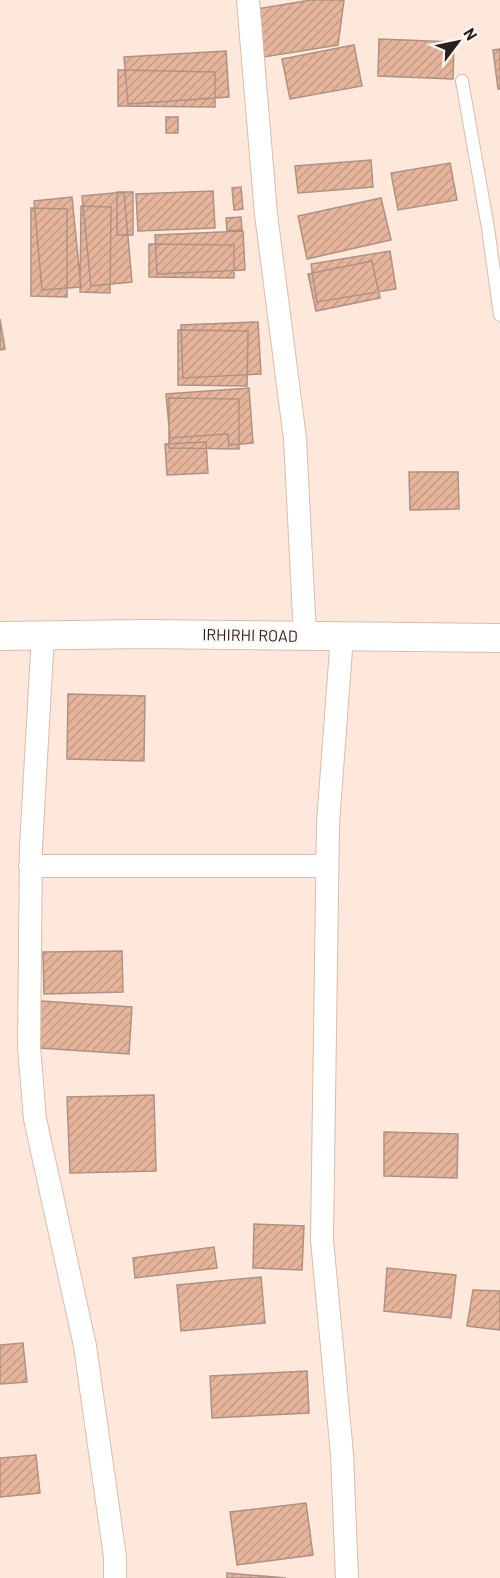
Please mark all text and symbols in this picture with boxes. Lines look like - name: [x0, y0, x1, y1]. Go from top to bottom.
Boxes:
- north arrow: [428, 12, 488, 72]
- text: N: [460, 24, 482, 43]
- street label: IRHIRHI ROAD: [202, 624, 298, 645]

